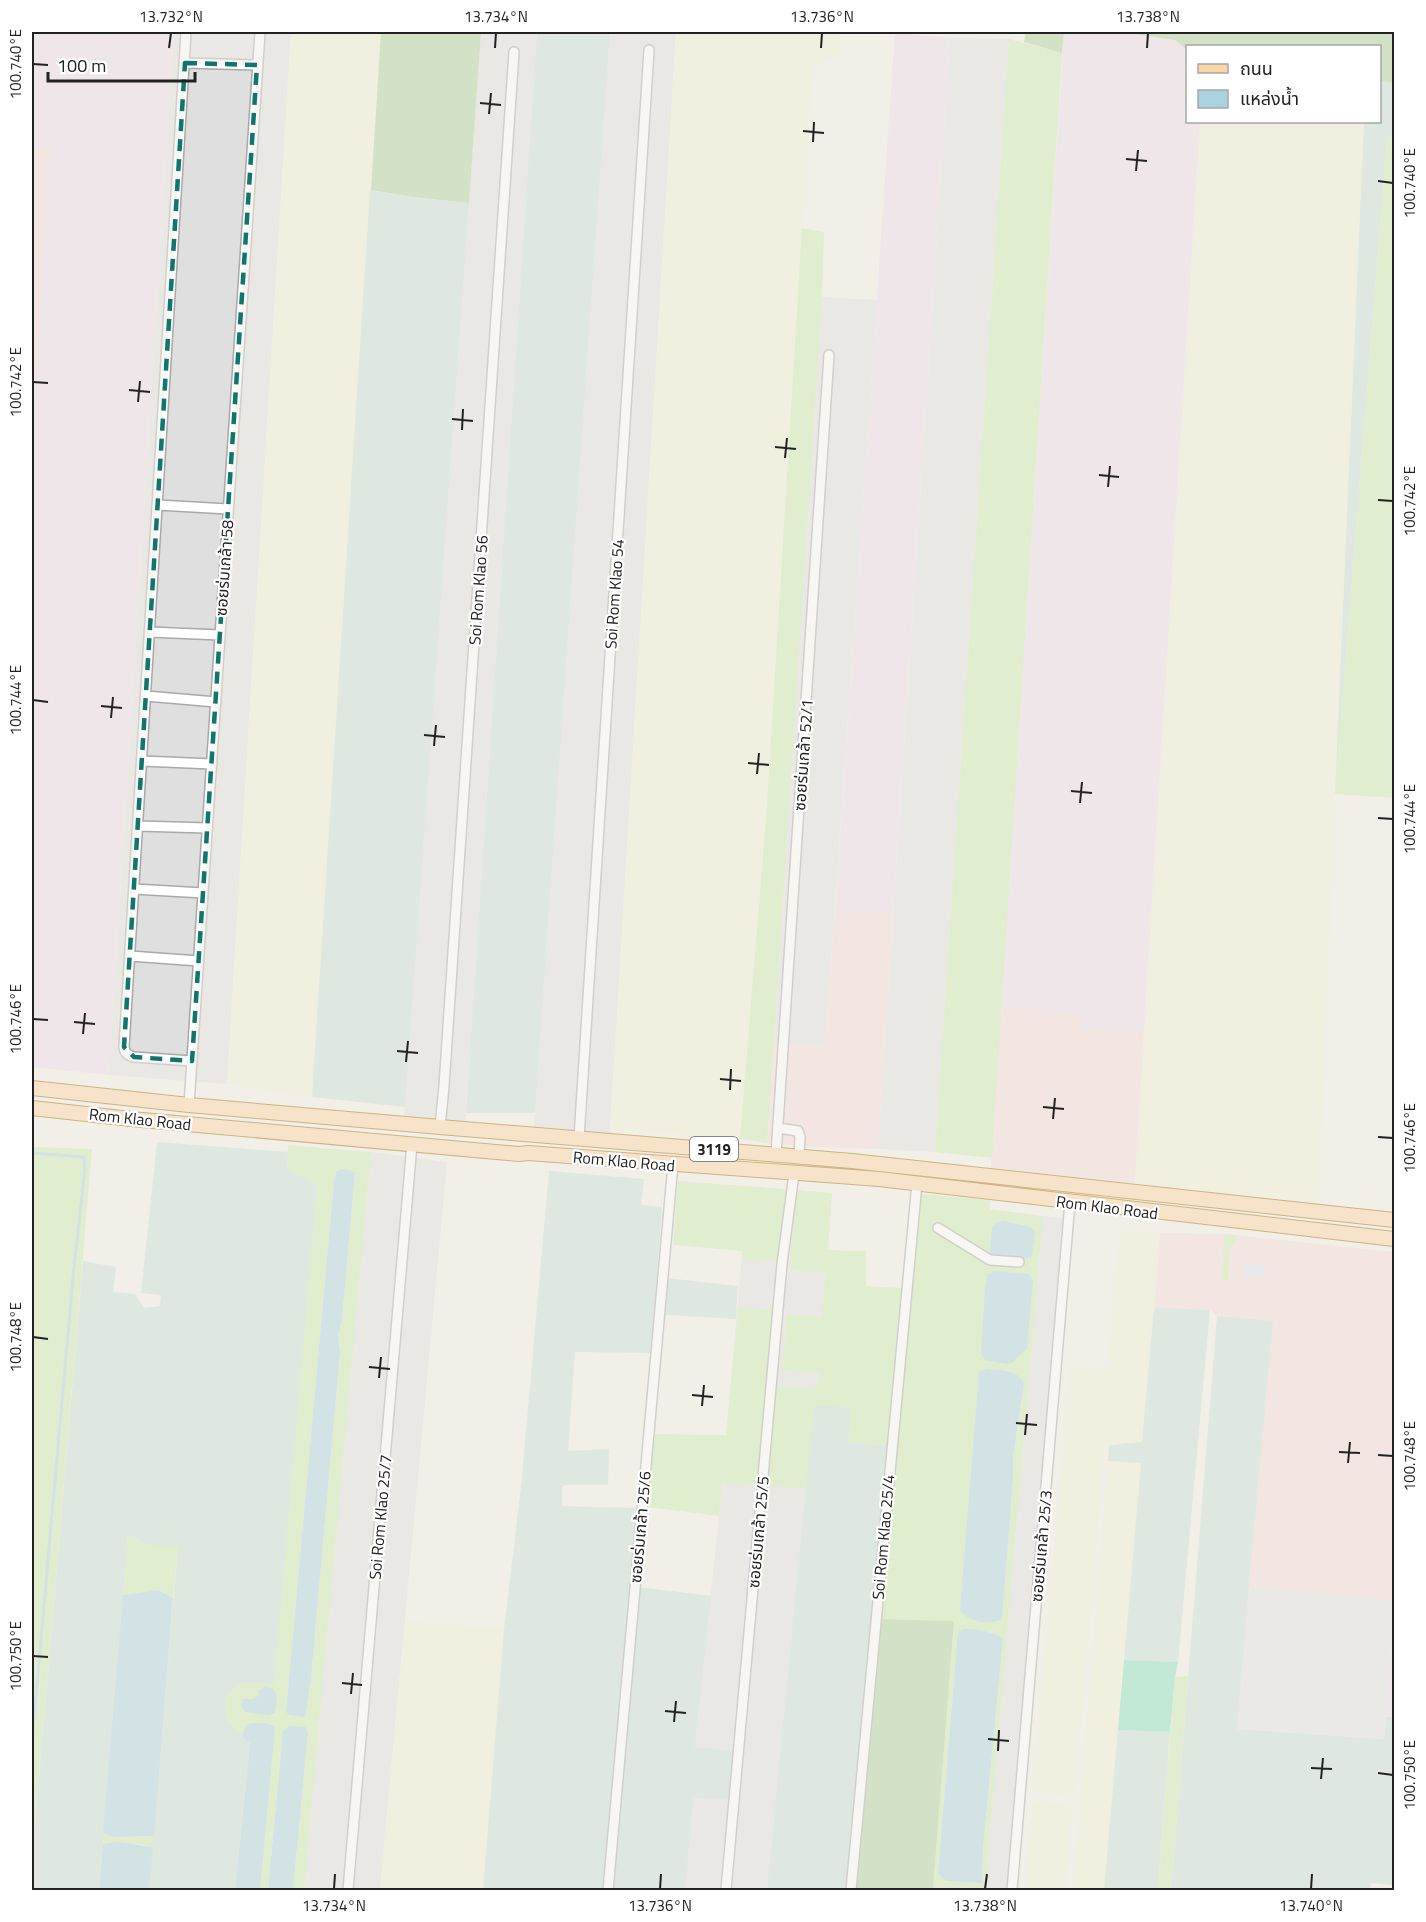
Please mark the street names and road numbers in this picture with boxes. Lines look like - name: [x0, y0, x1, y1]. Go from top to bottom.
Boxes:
- street label: ซอยร่มเกล้า 58: [209, 519, 239, 617]
- street label: Soi Rom Klao 56: [462, 534, 494, 646]
- street label: Soi Rom Klao 54: [598, 538, 630, 650]
- street label: ซอยร่มเกล้า 52/1: [787, 698, 819, 812]
- street label: Rom Klao Road: [88, 1102, 192, 1136]
- road number: 3119: [690, 1137, 738, 1161]
- street label: Rom Klao Road: [572, 1145, 676, 1177]
- street label: Rom Klao Road: [1055, 1189, 1159, 1225]
- street label: Soi Rom Klao 25/7: [363, 1453, 397, 1581]
- street label: ซอยร่มเกล้า 25/6: [623, 1470, 657, 1584]
- street label: Soi Rom Klao 25/4: [866, 1473, 900, 1601]
- street label: ซอยร่มเกล้า 25/5: [741, 1475, 775, 1589]
- street label: ซอยร่มเกล้า 25/3: [1024, 1489, 1058, 1603]

